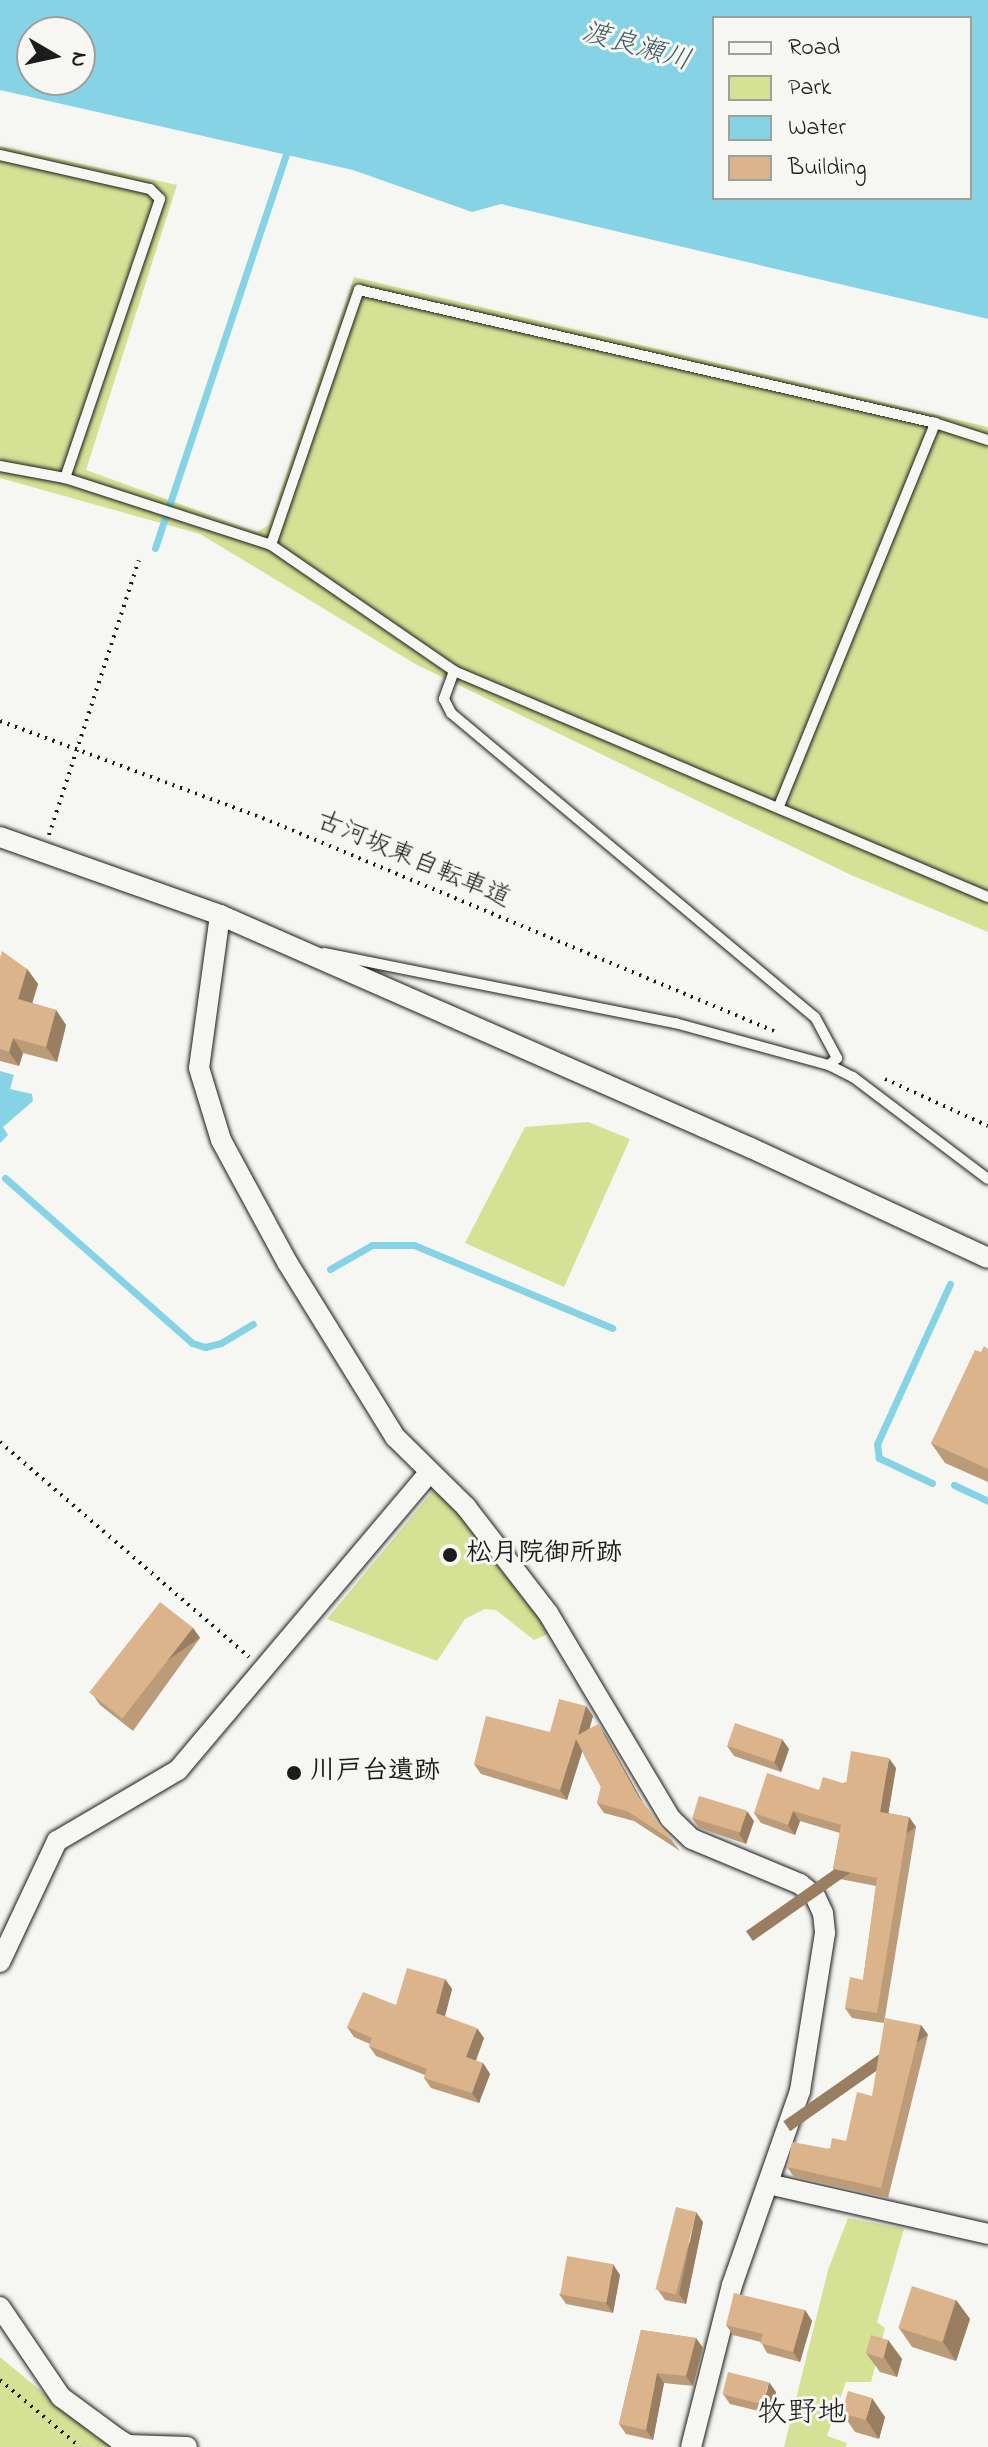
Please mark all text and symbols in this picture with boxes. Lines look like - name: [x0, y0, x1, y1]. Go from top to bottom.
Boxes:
- north arrow: [16, 16, 96, 96]
- water label: 渡良瀬川: [578, 16, 694, 80]
- legend: [712, 16, 972, 200]
- text: Road: [788, 31, 840, 66]
- text: N: [61, 50, 95, 69]
- text: Park: [788, 71, 831, 106]
- text: Water: [788, 111, 846, 146]
- text: Building: [788, 151, 867, 186]
- street label: 古河坂東自転車道: [311, 806, 515, 916]
- place label: 松月院御所跡: [466, 1539, 622, 1571]
- marker: 松月院御所跡: [441, 1546, 459, 1564]
- place label: 川戸台遺跡: [310, 1757, 440, 1789]
- marker: 川戸台遺跡: [285, 1764, 303, 1782]
- district label: 牧野地: [757, 2396, 847, 2432]

